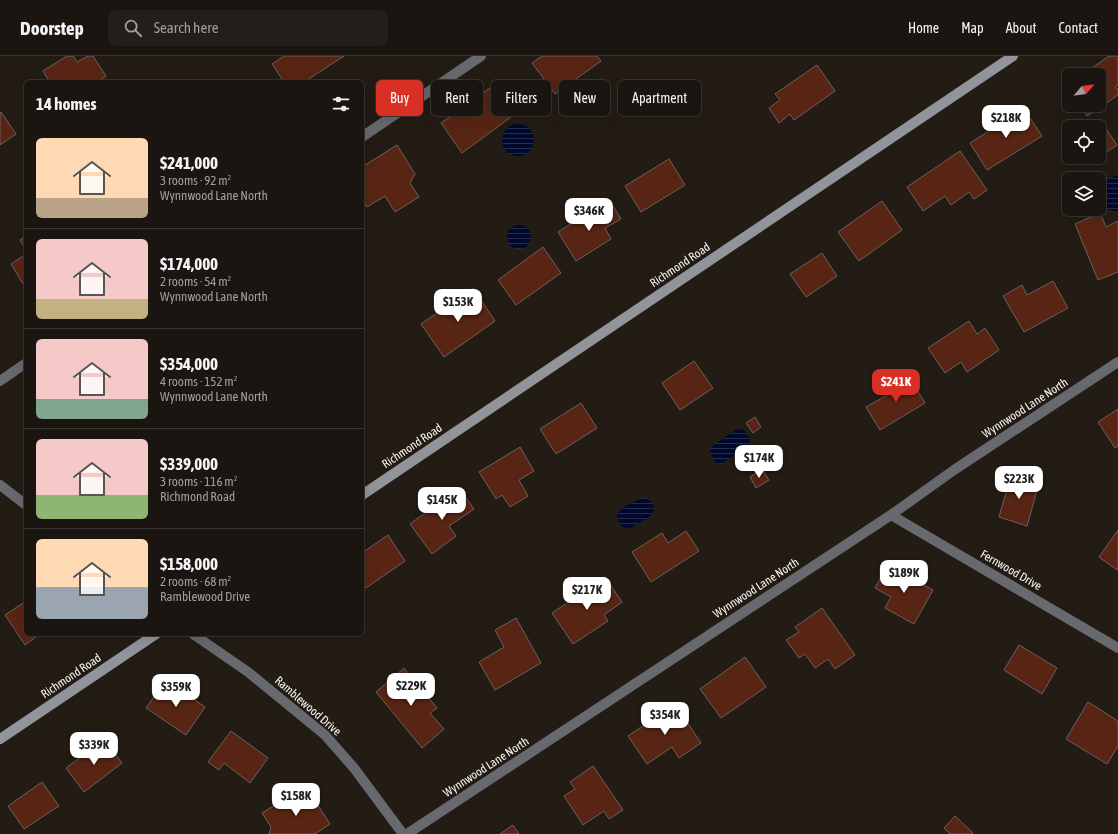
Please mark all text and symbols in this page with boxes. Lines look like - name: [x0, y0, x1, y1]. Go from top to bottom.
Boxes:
- search box: [108, 10, 388, 46]
- text: Doorstep: [20, 17, 84, 39]
- icon: search: [122, 17, 144, 39]
- text: Search here: [154, 19, 218, 36]
- text: Home: [908, 20, 939, 36]
- text: Map: [961, 20, 984, 36]
- text: About: [1006, 20, 1037, 36]
- text: Contact: [1059, 20, 1098, 36]
- north arrow: [1062, 68, 1106, 112]
- map controls: [1062, 68, 1106, 216]
- chip: Buy: [376, 80, 423, 116]
- chip: Rent: [431, 80, 483, 116]
- chip: Filters: [491, 80, 551, 116]
- chip: New: [559, 80, 610, 116]
- chip: Apartment: [618, 80, 701, 116]
- icon: filters: [330, 93, 352, 115]
- text: 14 homes: [36, 94, 97, 114]
- pin: $218K: [978, 105, 1034, 139]
- text: $218K: [991, 110, 1021, 125]
- button: locate: [1062, 120, 1106, 164]
- text: $241,000: [160, 153, 218, 173]
- icon: home: [68, 154, 116, 202]
- button: layers: [1062, 172, 1106, 216]
- text: 3 rooms · 92 m²: [160, 173, 231, 188]
- text: Wynnwood Lane North: [160, 188, 268, 203]
- pin: $346K: [561, 198, 617, 232]
- text: $346K: [574, 203, 604, 218]
- street label: Richmond Road: [647, 240, 713, 290]
- text: $174,000: [160, 254, 218, 274]
- icon: home: [68, 255, 116, 303]
- text: 2 rooms · 54 m²: [160, 274, 231, 289]
- text: Wynnwood Lane North: [160, 289, 268, 304]
- pin: $153K: [430, 289, 486, 323]
- text: $153K: [443, 294, 473, 309]
- text: $354,000: [160, 354, 218, 374]
- icon: home: [68, 355, 116, 403]
- pin: $241K: [868, 369, 924, 403]
- text: 4 rooms · 152 m²: [160, 374, 237, 389]
- text: $241K: [881, 374, 911, 389]
- street label: Wynnwood Lane North: [979, 375, 1071, 441]
- text: Wynnwood Lane North: [160, 389, 268, 404]
- street label: Richmond Road: [379, 421, 445, 471]
- pin: $174K: [731, 445, 787, 479]
- text: $174K: [744, 450, 774, 465]
- text: $339,000: [160, 454, 218, 474]
- icon: home: [68, 455, 116, 503]
- pin: $223K: [991, 466, 1047, 500]
- text: $223K: [1004, 471, 1034, 486]
- text: 3 rooms · 116 m²: [160, 474, 237, 489]
- pin: $145K: [414, 487, 470, 521]
- text: Richmond Road: [160, 489, 235, 504]
- text: $145K: [427, 492, 457, 507]
- street label: Fernwood Drive: [978, 547, 1044, 593]
- text: $158,000: [160, 554, 218, 574]
- icon: home: [68, 555, 116, 603]
- street label: Wynnwood Lane North: [710, 555, 802, 621]
- pin: $189K: [876, 560, 932, 594]
- text: $189K: [889, 565, 919, 580]
- text: 2 rooms · 68 m²: [160, 574, 231, 589]
- pin: $217K: [559, 577, 615, 611]
- text: $217K: [572, 582, 602, 597]
- text: Ramblewood Drive: [160, 589, 250, 604]
- street label: Richmond Road: [38, 651, 104, 701]
- street label: Ramblewood Drive: [272, 673, 344, 739]
- pin: $229K: [383, 673, 439, 707]
- pin: $359K: [148, 674, 204, 708]
- text: $229K: [396, 678, 426, 693]
- text: $359K: [161, 679, 191, 694]
- pin: $354K: [637, 702, 693, 736]
- text: $354K: [650, 707, 680, 722]
- pin: $339K: [66, 732, 122, 766]
- street label: Wynnwood Lane North: [440, 734, 532, 800]
- text: $339K: [79, 737, 109, 752]
- pin: $158K: [268, 783, 324, 817]
- text: $158K: [281, 788, 311, 803]

